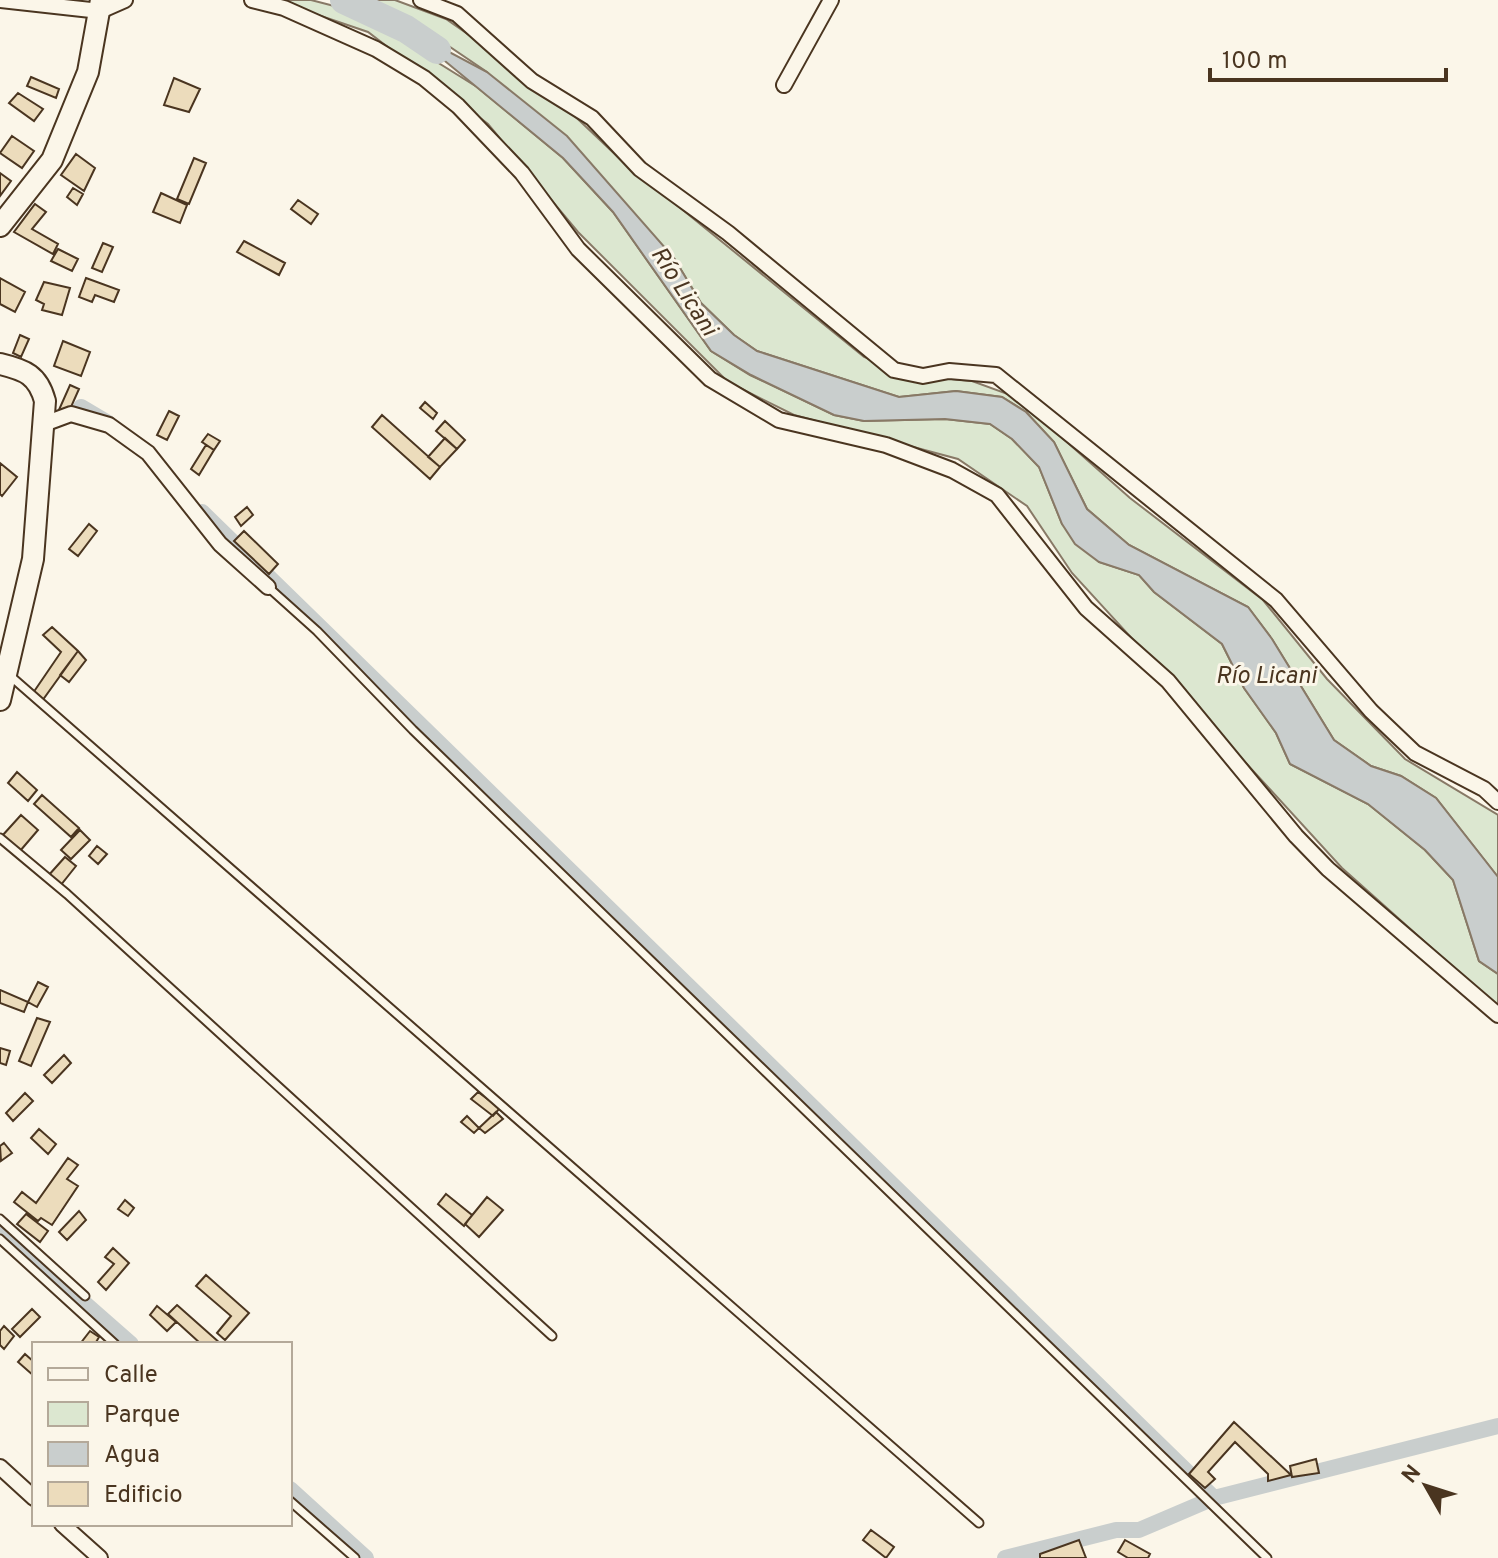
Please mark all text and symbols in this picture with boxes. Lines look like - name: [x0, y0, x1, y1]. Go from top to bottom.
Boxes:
- scale bar: [1210, 32, 1446, 82]
- text: 100 m: [1222, 47, 1288, 77]
- water label: Río Licani: [643, 242, 724, 343]
- water label: Río Licani: [1216, 662, 1317, 692]
- legend: [32, 1342, 292, 1526]
- text: Calle: [104, 1361, 158, 1391]
- text: Parque: [104, 1401, 180, 1431]
- text: Agua: [104, 1441, 160, 1471]
- north arrow: [1386, 1446, 1466, 1526]
- text: N: [1397, 1460, 1428, 1490]
- text: Edificio: [104, 1481, 183, 1511]

